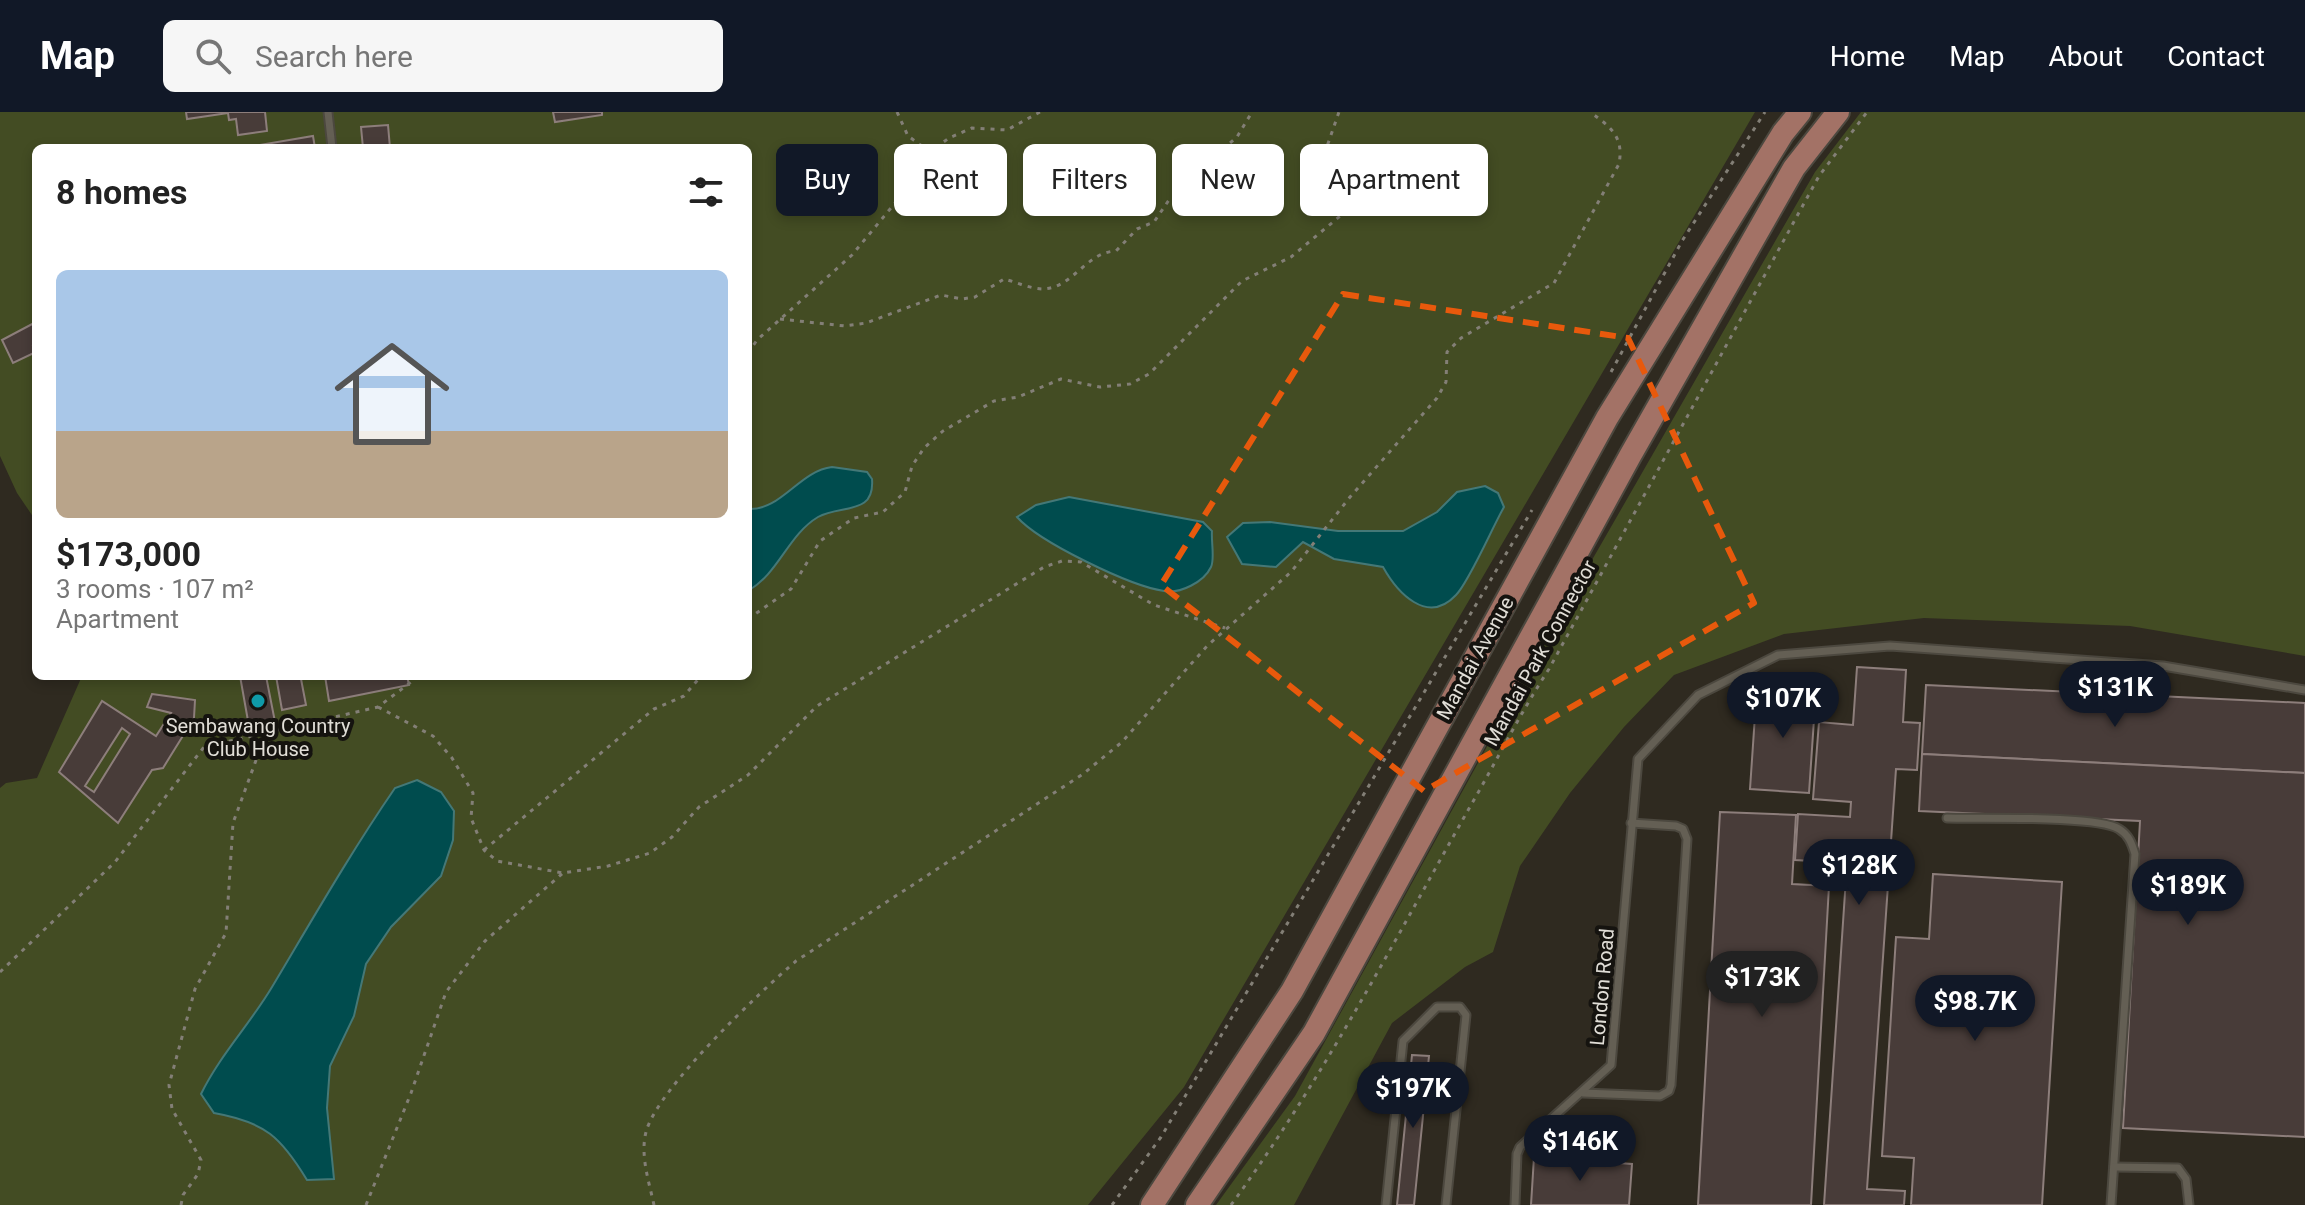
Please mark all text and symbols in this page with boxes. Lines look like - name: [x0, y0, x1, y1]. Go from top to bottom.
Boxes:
- search box: [163, 20, 723, 92]
- text: Map: [40, 34, 115, 78]
- icon: search: [191, 34, 235, 78]
- text: Search here: [255, 39, 413, 74]
- text: Home: [1830, 40, 1905, 73]
- text: Map: [1949, 40, 2005, 73]
- text: About: [2049, 40, 2123, 73]
- text: Contact: [2167, 40, 2265, 73]
- chip: Buy: [776, 144, 878, 216]
- chip: Rent: [894, 144, 1007, 216]
- chip: Filters: [1023, 144, 1156, 216]
- chip: New: [1172, 144, 1284, 216]
- chip: Apartment: [1300, 144, 1488, 216]
- icon: filters: [684, 170, 728, 214]
- text: 8 homes: [56, 172, 187, 212]
- icon: home: [320, 322, 464, 466]
- text: $173,000: [56, 534, 201, 574]
- street label: Mandai Park Connector: [1479, 556, 1601, 750]
- text: 3 rooms · 107 m²: [56, 574, 254, 604]
- street label: Mandai Avenue: [1431, 592, 1519, 724]
- text: Apartment: [56, 604, 179, 634]
- pin: $131K: [2059, 661, 2171, 729]
- pin: $107K: [1727, 672, 1839, 740]
- text: $131K: [2077, 672, 2153, 702]
- text: $107K: [1745, 683, 1821, 713]
- marker: Sembawang Country Club House: [249, 692, 267, 710]
- place label: Sembawang Country Club House: [166, 714, 351, 761]
- pin: $128K: [1803, 839, 1915, 907]
- text: $128K: [1821, 850, 1897, 880]
- pin: $189K: [2132, 859, 2244, 927]
- text: $189K: [2150, 870, 2226, 900]
- street label: London Road: [1585, 927, 1619, 1047]
- pin: $173K: [1706, 951, 1818, 1019]
- text: $173K: [1724, 962, 1800, 992]
- pin: $98.7K: [1910, 975, 2040, 1043]
- text: $98.7K: [1933, 986, 2017, 1016]
- pin: $197K: [1357, 1062, 1469, 1130]
- text: $197K: [1375, 1073, 1451, 1103]
- pin: $146K: [1524, 1115, 1636, 1183]
- text: $146K: [1542, 1126, 1618, 1156]

